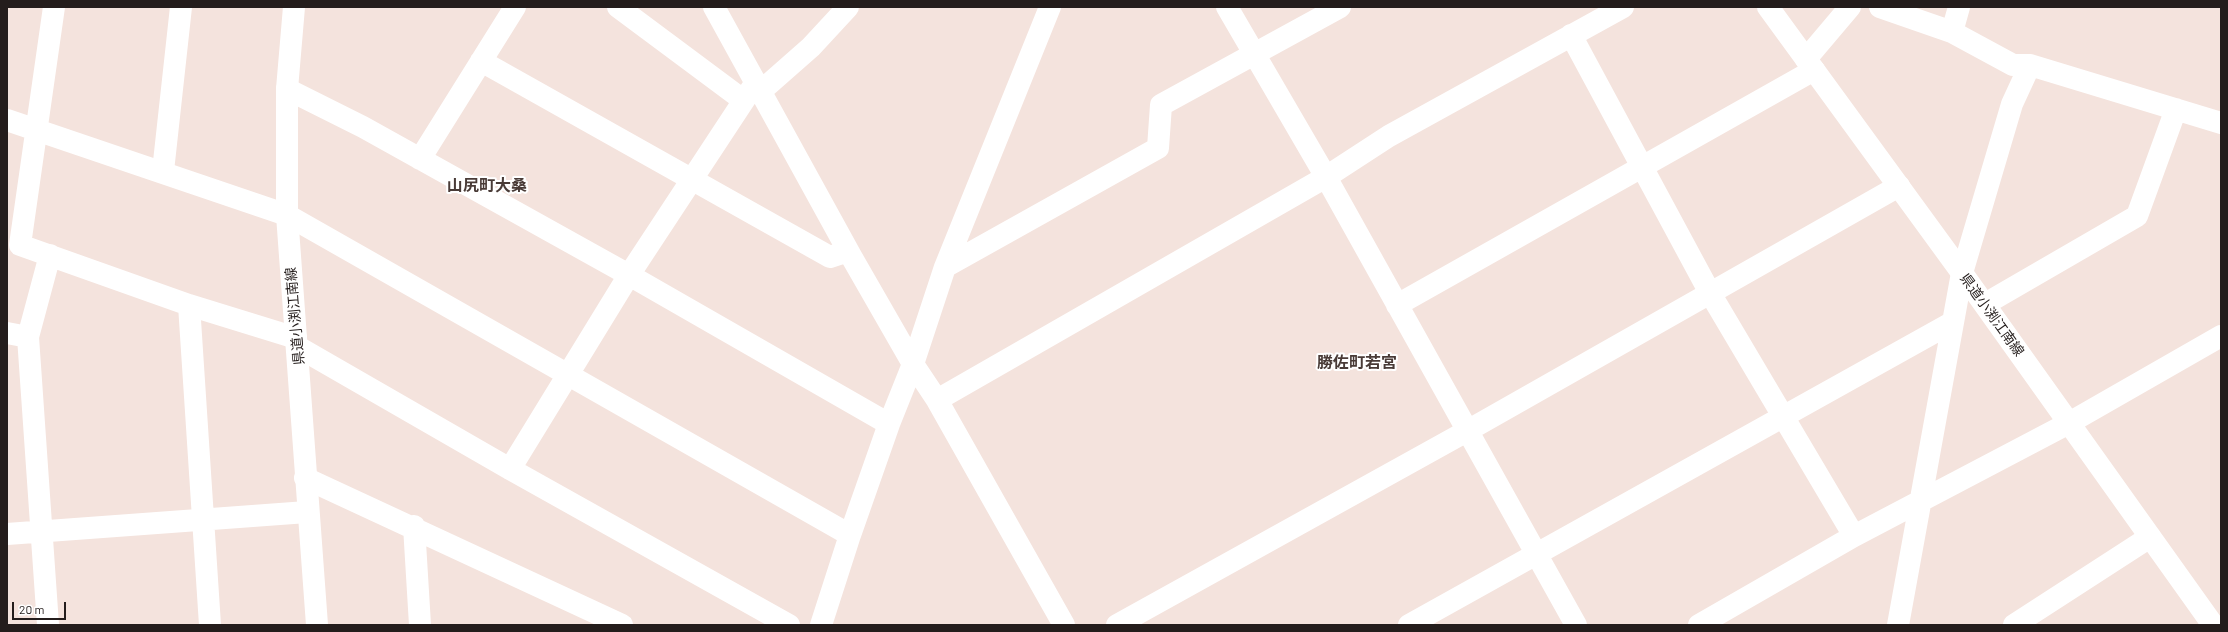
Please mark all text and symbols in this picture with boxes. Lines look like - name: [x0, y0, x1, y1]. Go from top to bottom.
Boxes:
- district label: 山尻町大桑: [447, 176, 527, 196]
- street label: 県道小渕江南線: [282, 266, 308, 366]
- street label: 県道小渕江南線: [1956, 270, 2028, 360]
- district label: 勝佐町若宮: [1317, 353, 1397, 373]
- scale bar: [14, 594, 68, 620]
- text: 20 m: [19, 602, 45, 616]

